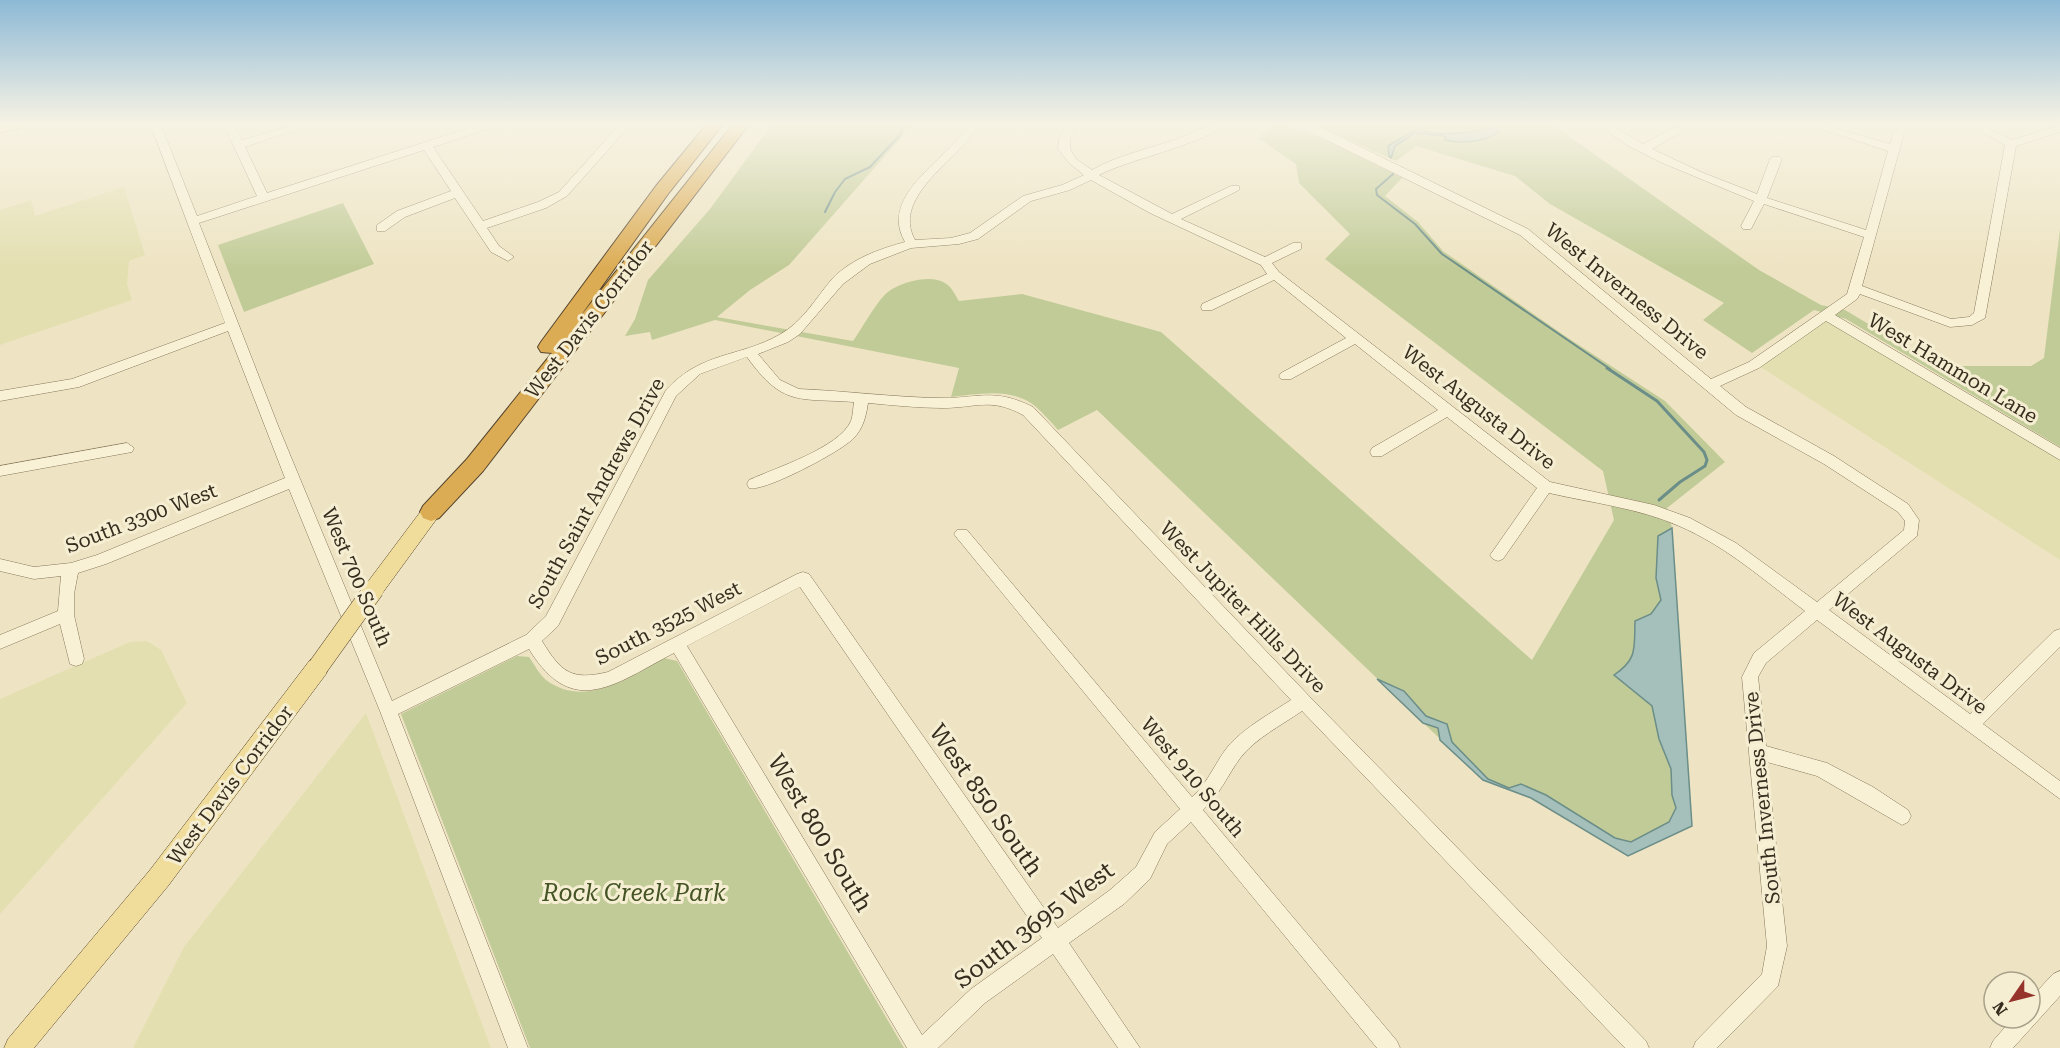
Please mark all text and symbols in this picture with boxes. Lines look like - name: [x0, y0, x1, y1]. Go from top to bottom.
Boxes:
- street label: West Inverness Drive: [1541, 218, 1713, 364]
- street label: West Davis Corridor: [520, 235, 658, 403]
- street label: West Hammon Lane: [1864, 308, 2042, 428]
- street label: West Augusta Drive: [1398, 340, 1560, 474]
- street label: South Saint Andrews Drive: [523, 374, 669, 612]
- street label: South 3300 West: [62, 478, 221, 558]
- street label: West 700 South: [317, 504, 397, 650]
- street label: West Jupiter Hills Drive: [1155, 516, 1331, 698]
- street label: South 3525 West: [591, 576, 745, 670]
- street label: West Augusta Drive: [1828, 587, 1992, 719]
- street label: South Inverness Drive: [1739, 691, 1785, 905]
- street label: West Davis Corridor: [162, 700, 298, 870]
- street label: West 910 South: [1136, 712, 1250, 842]
- street label: West 850 South: [923, 719, 1049, 881]
- street label: West 800 South: [762, 749, 878, 917]
- street label: South 3695 West: [949, 856, 1119, 994]
- park label: Rock Creek Park: [541, 879, 726, 907]
- north arrow: [1982, 970, 2042, 1030]
- text: N: [1989, 998, 2011, 1019]

